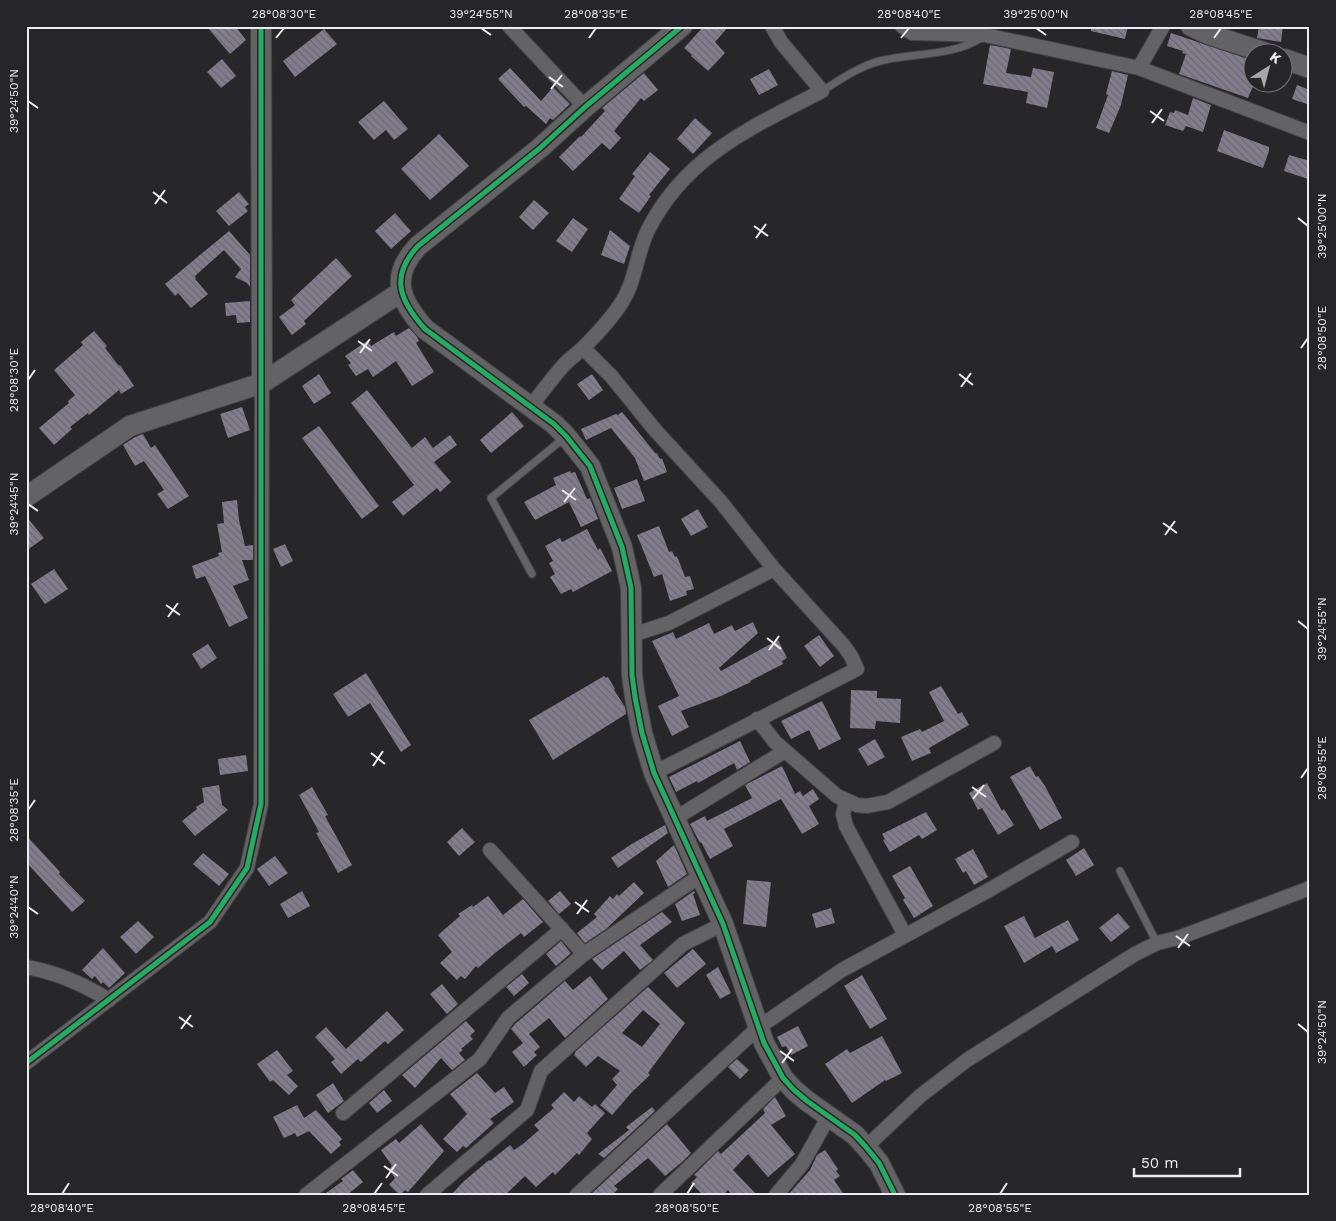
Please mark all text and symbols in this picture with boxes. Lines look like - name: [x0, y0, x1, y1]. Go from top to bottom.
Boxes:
- text: 28°08'30"E: [252, 7, 317, 21]
- text: 39°24'55"N: [449, 7, 513, 21]
- text: 28°08'35"E: [564, 7, 628, 21]
- text: 28°08'40"E: [877, 7, 941, 21]
- text: 39°25'00"N: [1003, 7, 1069, 21]
- text: 28°08'45"E: [1189, 7, 1253, 21]
- north arrow: [1244, 42, 1294, 92]
- text: K: [1267, 48, 1285, 67]
- text: 39°24'50"N: [7, 69, 21, 133]
- text: 39°25'00"N: [1315, 193, 1329, 259]
- text: 28°08'50"E: [1315, 305, 1329, 370]
- text: 28°08'30"E: [7, 347, 21, 412]
- text: 39°24'45"N: [7, 473, 21, 535]
- text: 39°24'55"N: [1315, 597, 1329, 661]
- text: 28°08'55"E: [1315, 736, 1329, 800]
- text: 28°08'35"E: [7, 778, 21, 842]
- text: 39°24'40"N: [7, 875, 21, 939]
- text: 39°24'50"N: [1315, 1000, 1329, 1064]
- scale bar: [1134, 1146, 1240, 1178]
- text: 50 m: [1141, 1154, 1178, 1172]
- text: 28°08'40"E: [30, 1201, 94, 1215]
- text: 28°08'45"E: [342, 1201, 406, 1215]
- text: 28°08'50"E: [655, 1201, 720, 1215]
- text: 28°08'55"E: [968, 1201, 1032, 1215]

